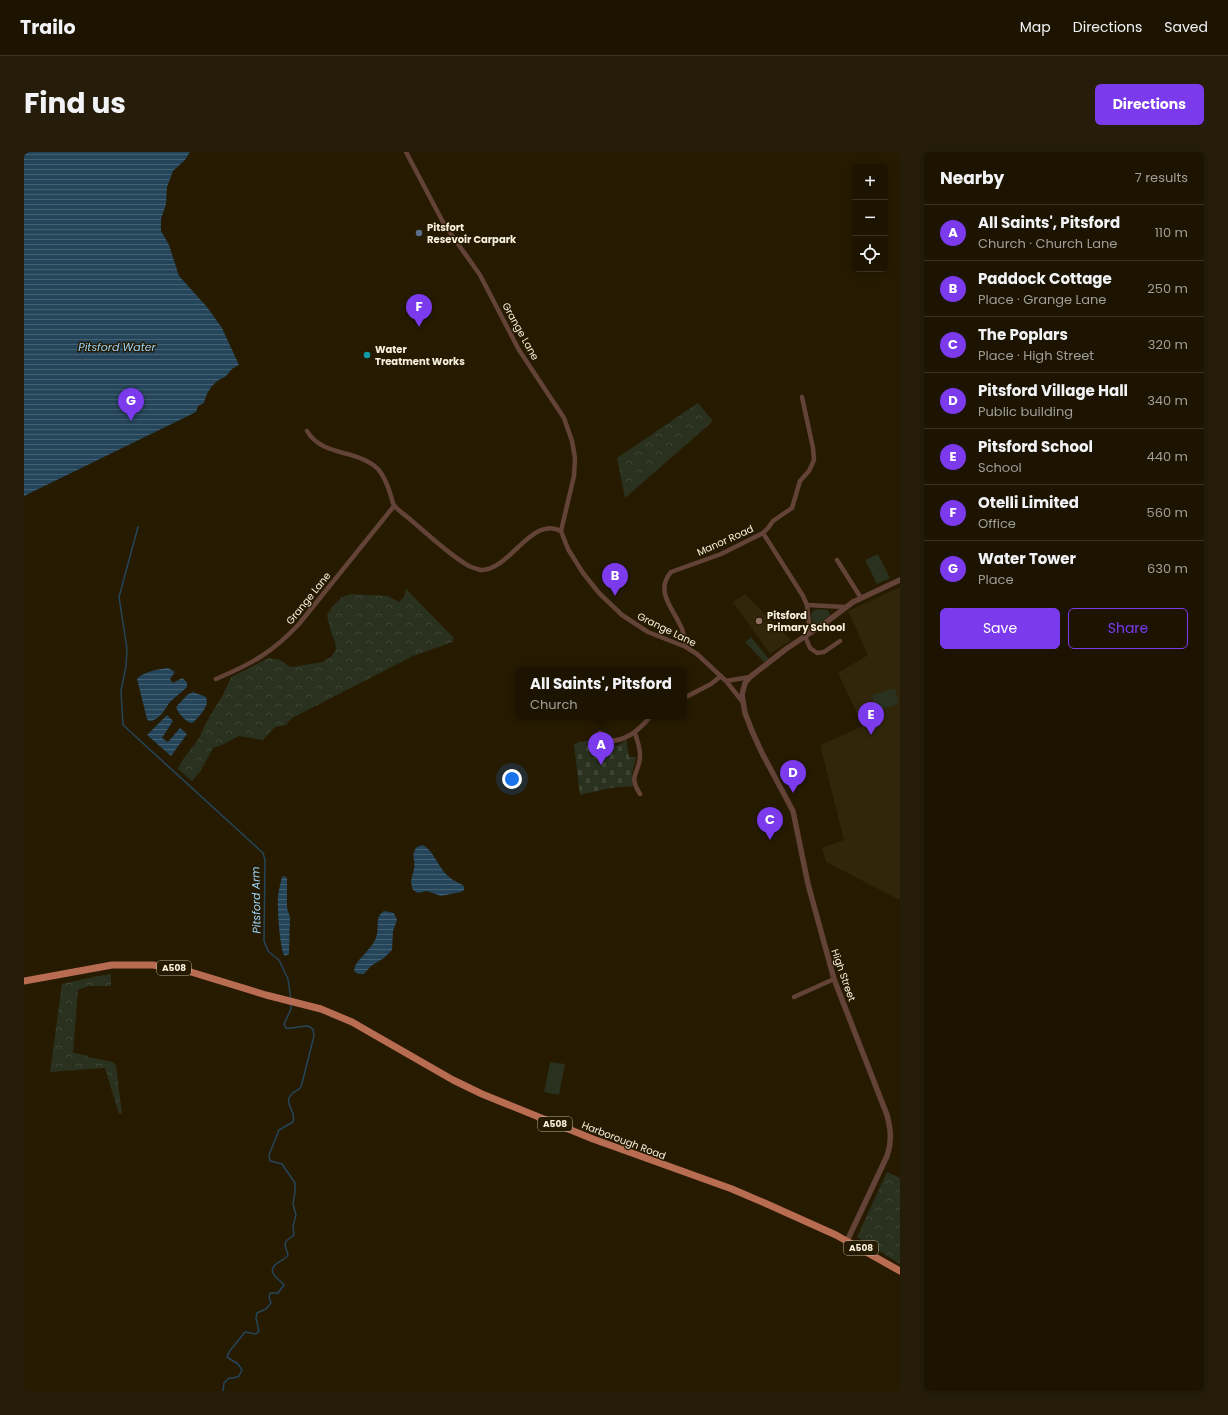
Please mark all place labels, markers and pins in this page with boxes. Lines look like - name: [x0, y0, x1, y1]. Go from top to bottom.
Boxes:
- place label: Pitsfort Resevoir Carpark: [427, 220, 517, 247]
- marker: Pitsfort Resevoir Carpark: [414, 228, 424, 238]
- pin: F: [406, 294, 432, 327]
- place label: Water Treatment Works: [375, 342, 465, 369]
- marker: Water Treatment Works: [362, 350, 372, 360]
- pin: G: [118, 388, 144, 421]
- pin: B: [602, 563, 628, 596]
- place label: Pitsford Primary School: [767, 608, 845, 635]
- marker: Pitsford Primary School: [754, 616, 764, 626]
- pin: E: [858, 702, 884, 735]
- pin: A: [588, 732, 614, 765]
- pin: D: [780, 760, 806, 793]
- pin: C: [757, 807, 783, 840]

